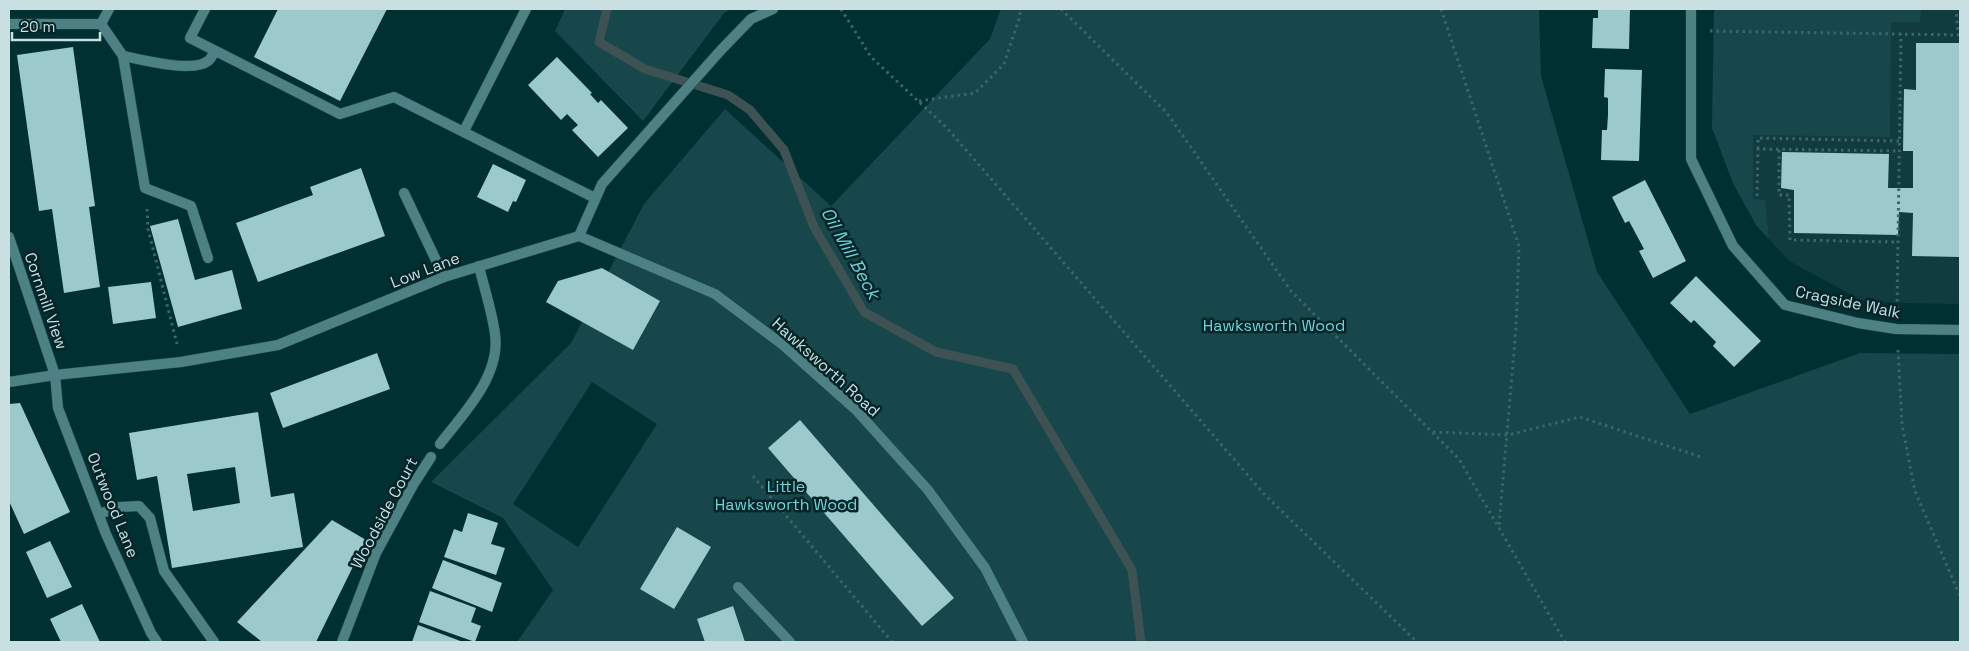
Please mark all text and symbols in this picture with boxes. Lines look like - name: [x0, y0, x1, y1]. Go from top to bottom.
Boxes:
- scale bar: [12, 10, 100, 42]
- text: 20 m: [20, 17, 55, 36]
- water label: Oil Mill Beck: [816, 203, 887, 305]
- street label: Low Lane: [387, 247, 463, 293]
- street label: Cornmill View: [20, 250, 72, 352]
- street label: Cragside Walk: [1793, 281, 1903, 323]
- street label: Hawksworth Road: [768, 313, 884, 421]
- park label: Hawksworth Wood: [1203, 315, 1345, 336]
- street label: Outwood Lane: [82, 449, 144, 561]
- street label: Woodside Court: [346, 454, 422, 572]
- park label: Little Hawksworth Wood: [715, 476, 857, 515]

